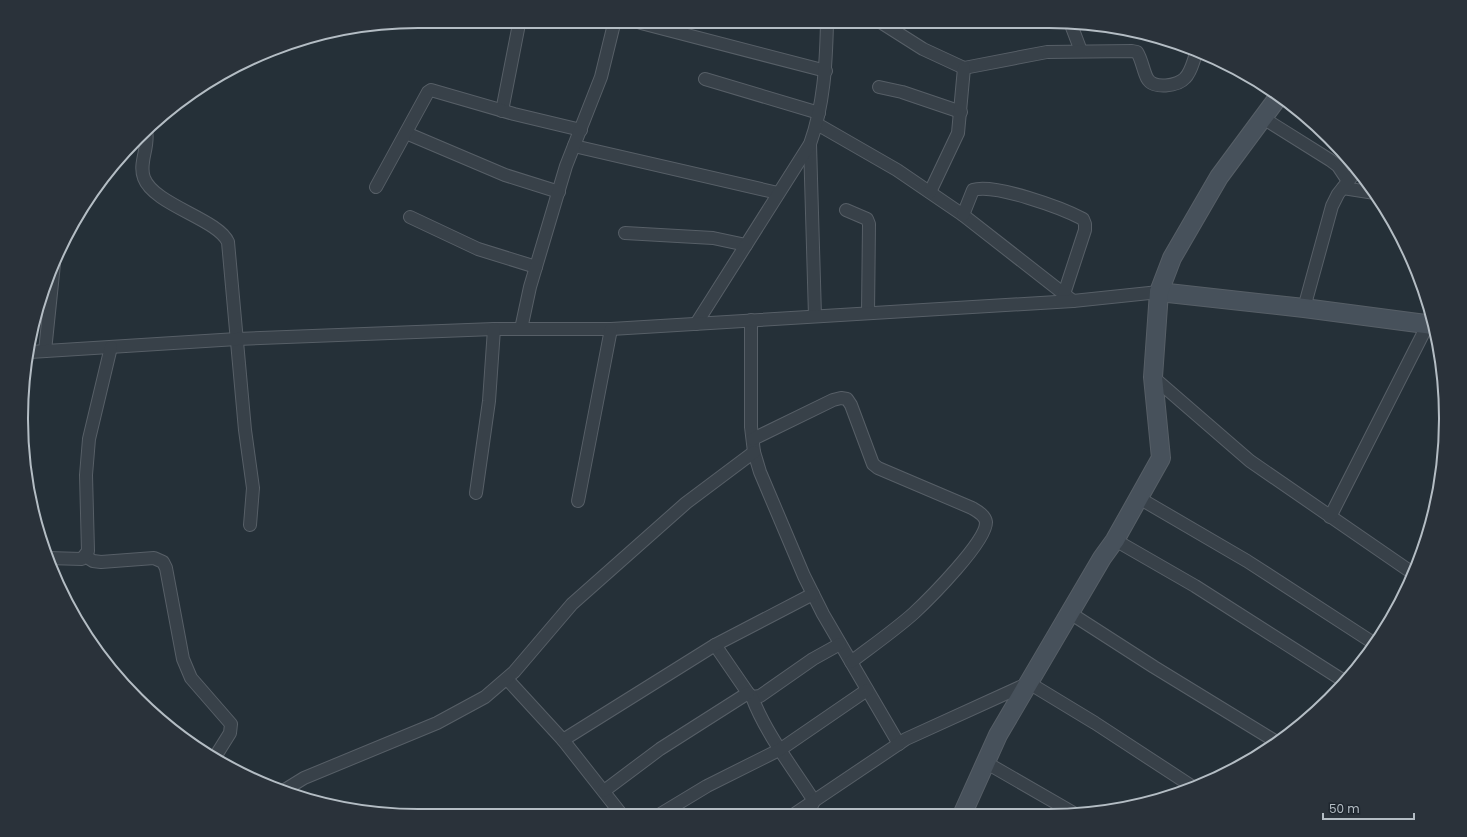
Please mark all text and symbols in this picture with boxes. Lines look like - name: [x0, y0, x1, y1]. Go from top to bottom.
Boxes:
- scale bar: [1323, 795, 1414, 821]
- text: 50 m: [1329, 800, 1360, 817]

